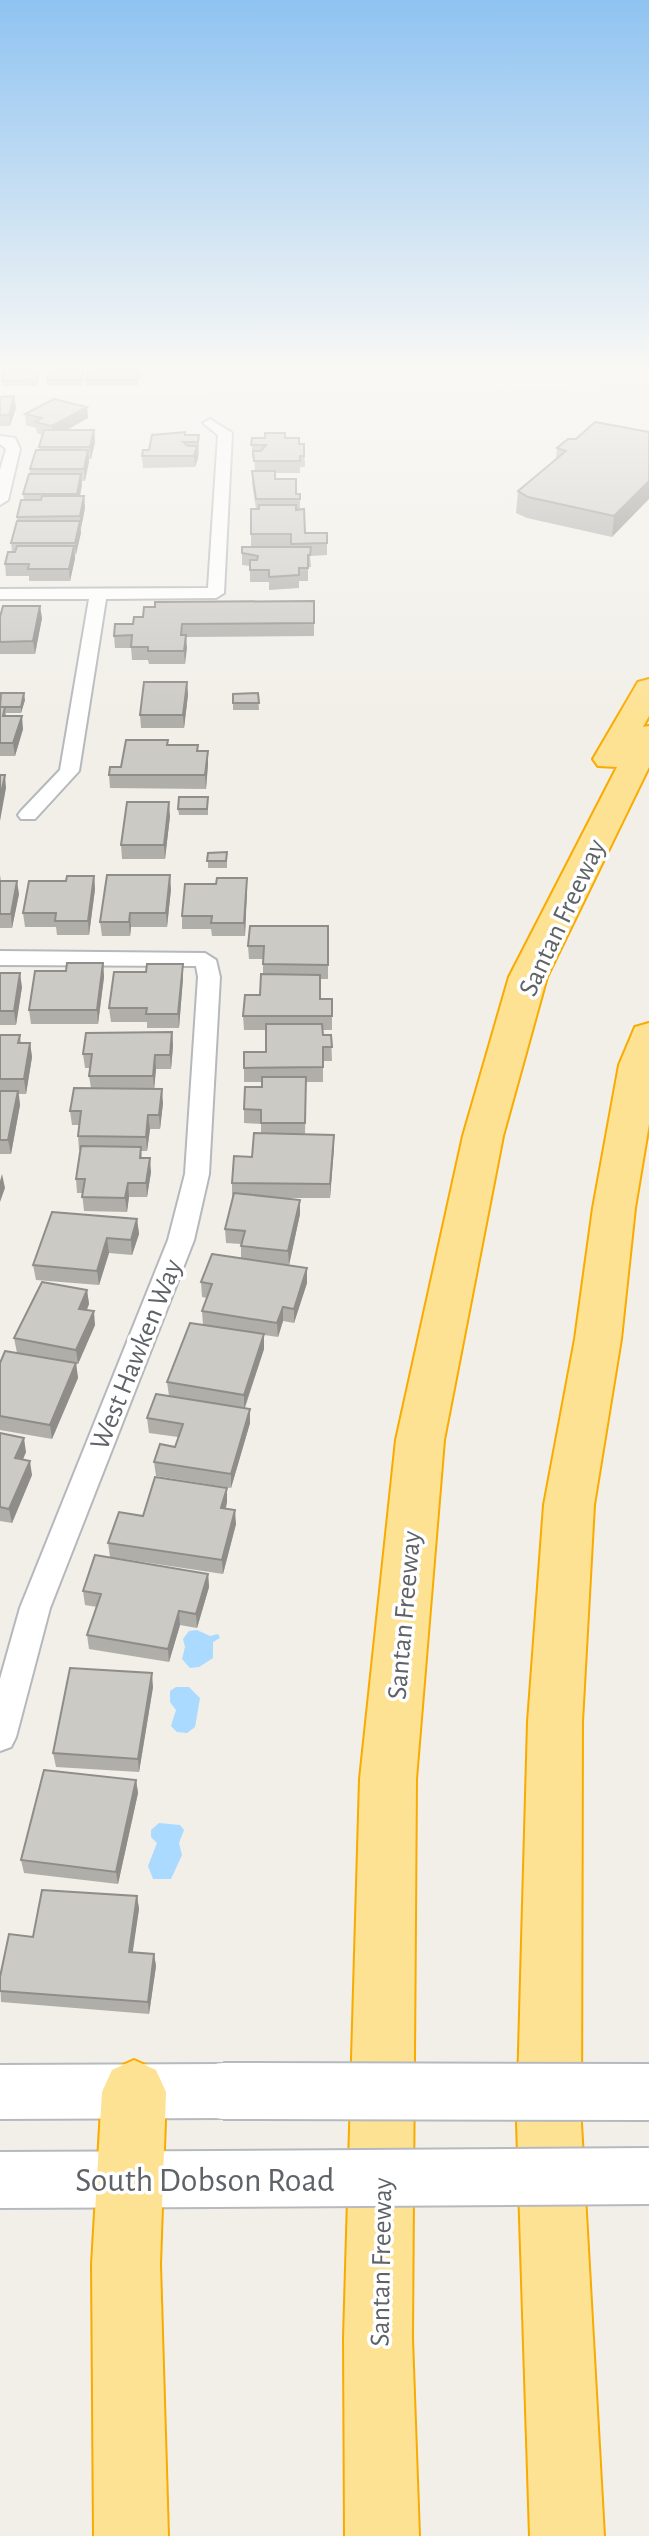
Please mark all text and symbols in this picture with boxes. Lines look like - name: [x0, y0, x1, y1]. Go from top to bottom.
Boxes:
- street label: Santan Freeway: [514, 835, 611, 1000]
- street label: West Hawken Way: [86, 1255, 188, 1454]
- street label: Santan Freeway: [384, 1530, 426, 1701]
- street label: South Dobson Road: [75, 2164, 335, 2198]
- street label: Santan Freeway: [367, 2177, 397, 2347]

